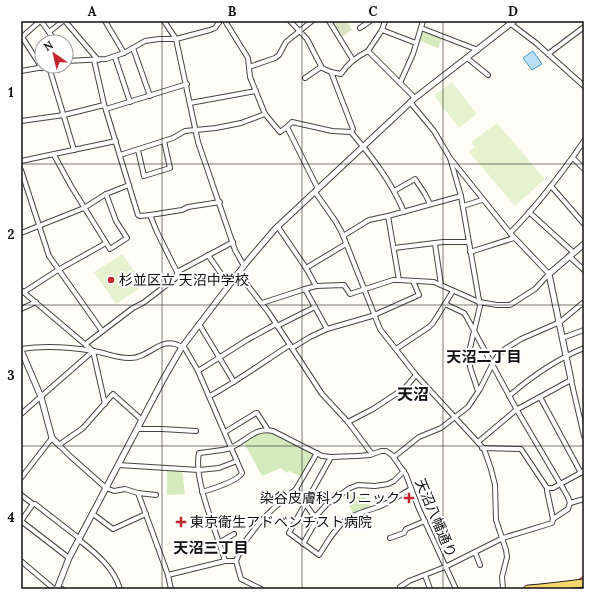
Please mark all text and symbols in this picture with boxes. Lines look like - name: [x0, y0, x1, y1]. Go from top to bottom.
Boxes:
- text: A: [88, 3, 97, 20]
- text: B: [228, 3, 237, 20]
- text: C: [369, 3, 378, 20]
- text: D: [508, 3, 518, 20]
- north arrow: [34, 34, 74, 74]
- text: N: [41, 37, 56, 54]
- text: 1: [8, 84, 14, 101]
- text: 2: [8, 226, 15, 243]
- place label: 杉並区立 天沼中学校: [119, 271, 249, 289]
- marker: 杉並区立 天沼中学校: [106, 275, 116, 285]
- district label: 天沼二丁目: [446, 347, 522, 366]
- text: 3: [7, 367, 15, 384]
- district label: 天沼: [397, 384, 429, 404]
- street label: 天沼八幡通り: [411, 476, 461, 560]
- place label: 染谷皮膚科クリニック: [260, 489, 400, 507]
- marker: 染谷皮膚科クリニック: [403, 492, 415, 504]
- text: 4: [7, 509, 15, 526]
- place label: 東京衛生アドベンチスト病院: [190, 513, 372, 531]
- marker: 東京衛生アドベンチスト病院: [175, 516, 187, 528]
- district label: 天沼三丁目: [173, 538, 249, 557]

